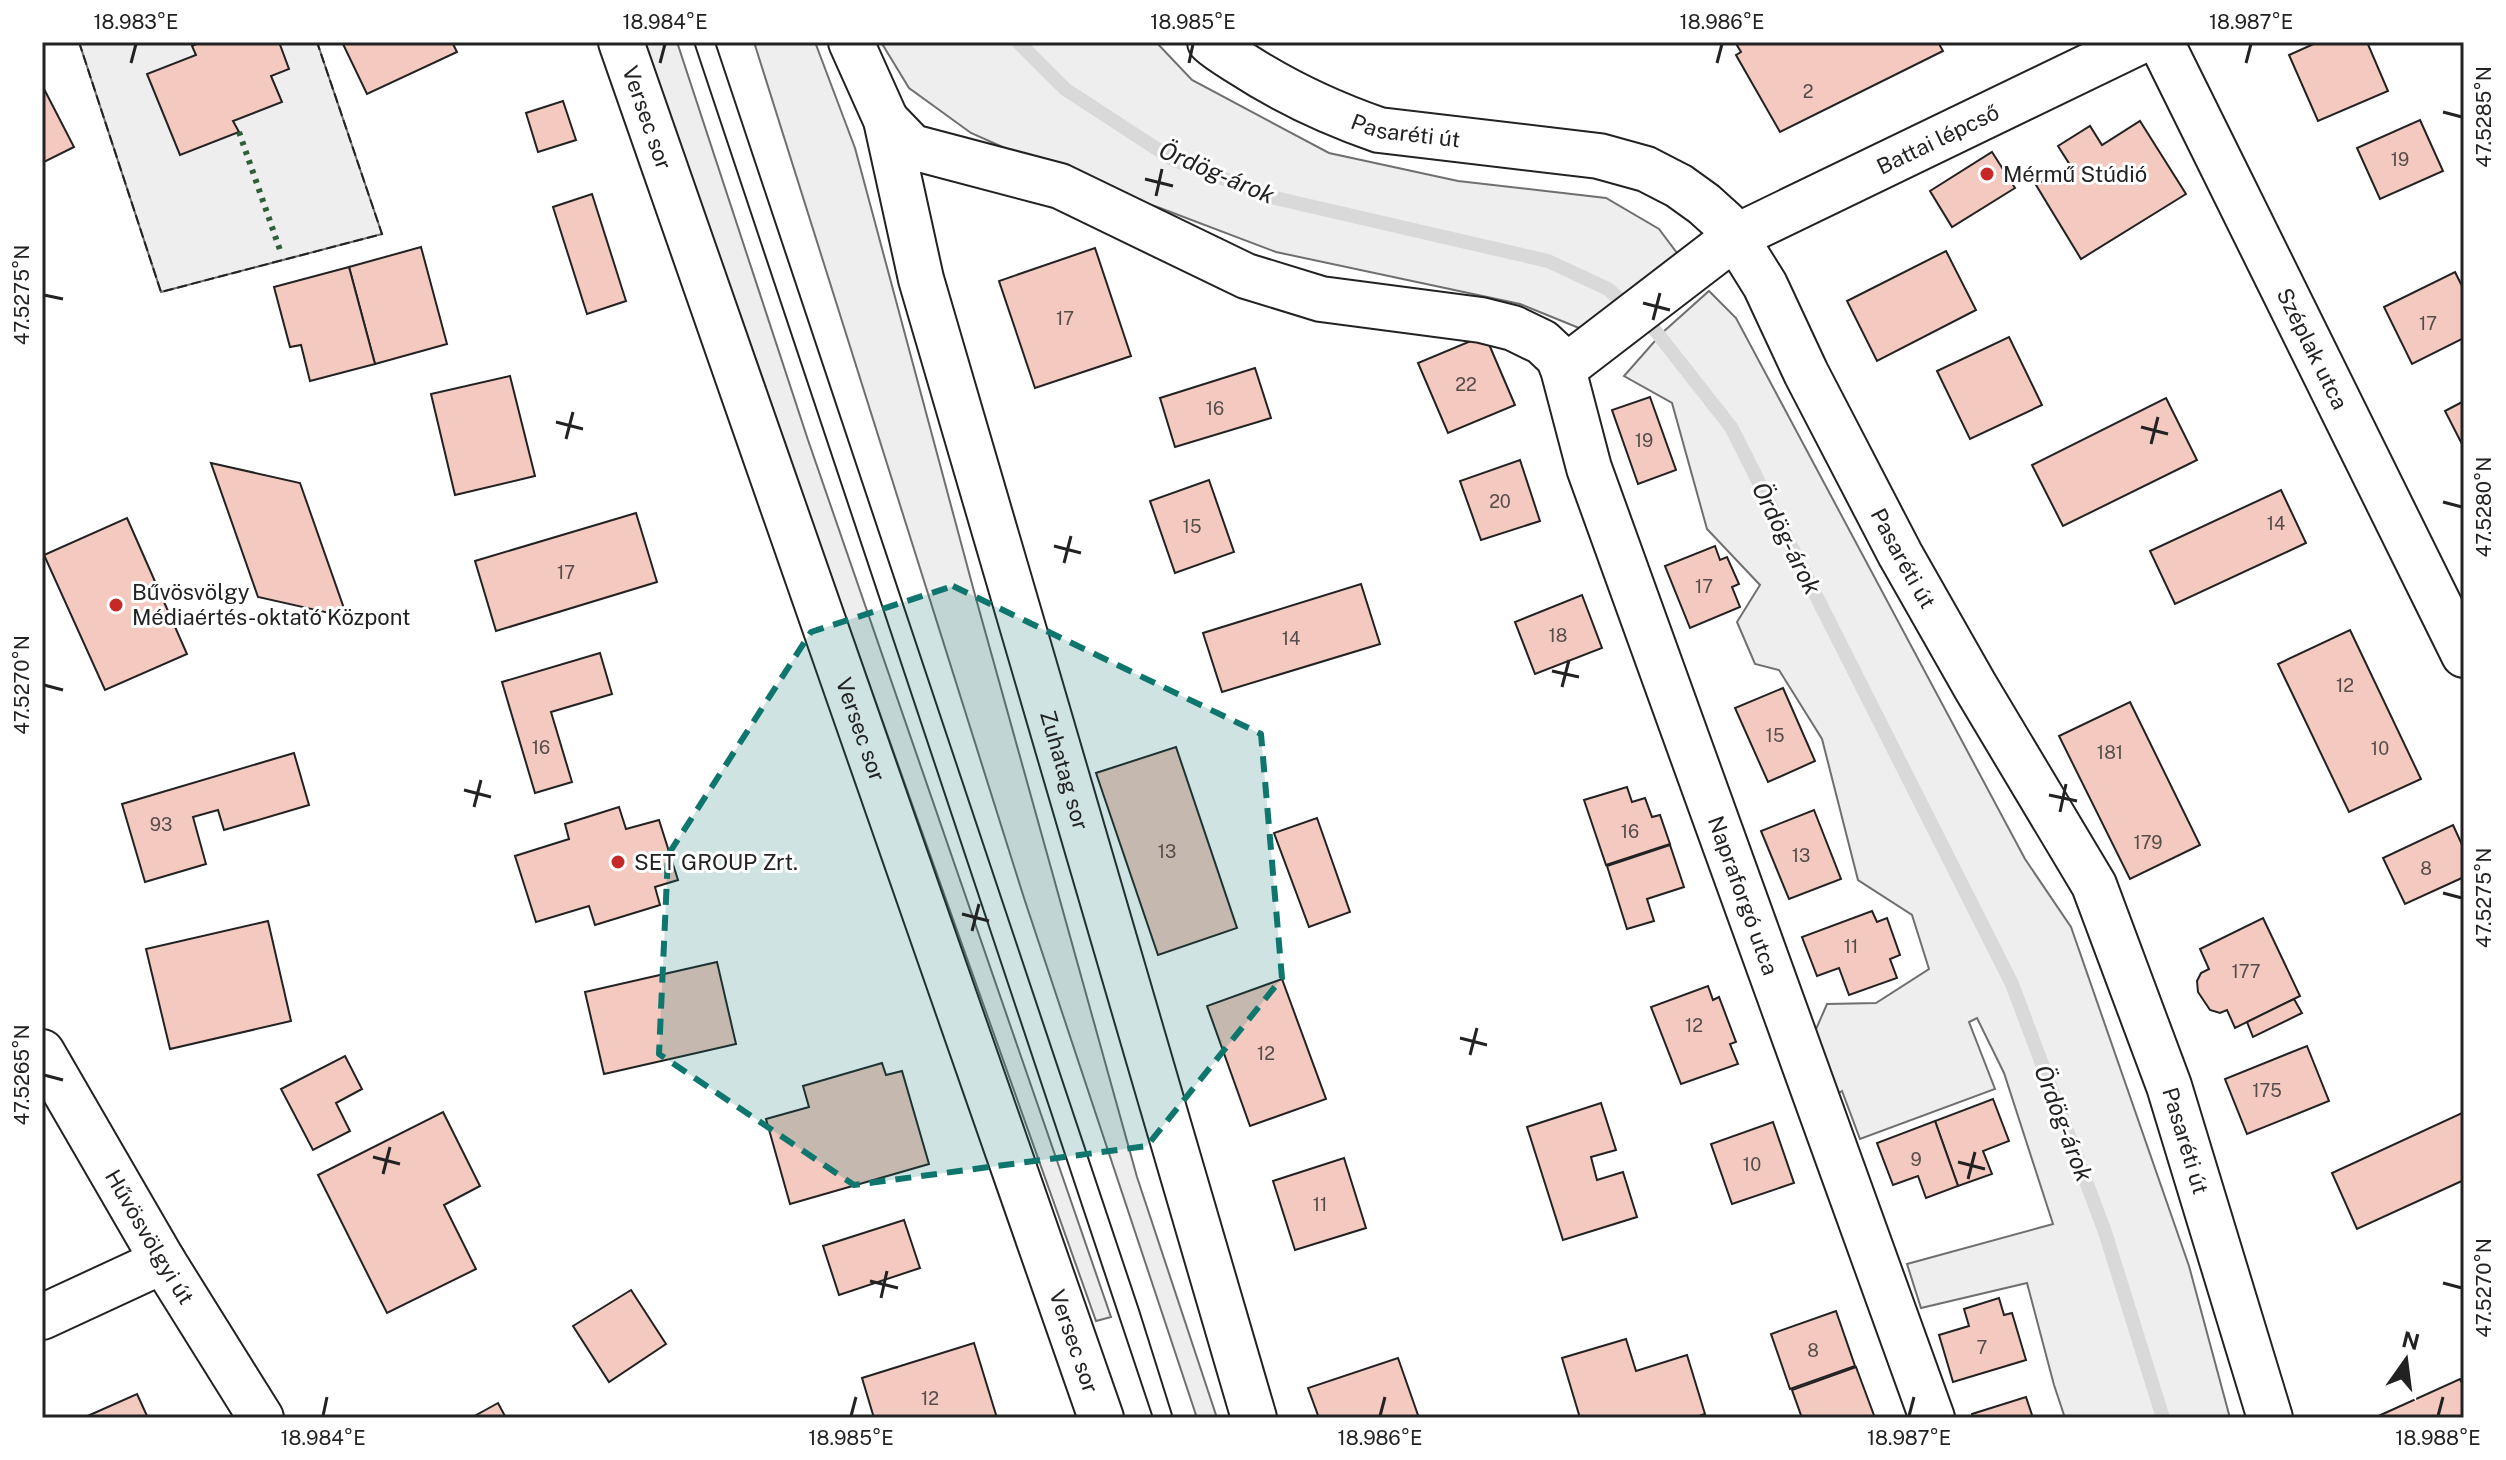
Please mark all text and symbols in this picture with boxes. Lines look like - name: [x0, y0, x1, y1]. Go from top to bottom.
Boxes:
- text: 18.983°E: [93, 10, 179, 34]
- text: 18.984°E: [622, 10, 708, 34]
- text: 18.985°E: [1150, 10, 1236, 34]
- text: 18.986°E: [1680, 10, 1764, 34]
- text: 18.987°E: [2209, 10, 2293, 34]
- street label: Versec sor: [617, 62, 677, 173]
- text: 47.5285°N: [2472, 66, 2496, 168]
- house number: 2: [1803, 81, 1813, 102]
- street label: Battai lépcső: [1872, 99, 2003, 180]
- street label: Pasaréti út: [1348, 108, 1462, 153]
- water label: Ördög-árok: [1155, 134, 1279, 209]
- house number: 19: [2391, 149, 2409, 170]
- place label: Mérmű Stúdió: [2003, 161, 2147, 187]
- marker: Mérmű Stúdió: [1978, 165, 1996, 183]
- text: 47.5275°N: [10, 245, 34, 345]
- street label: Széplak utca: [2272, 284, 2353, 414]
- house number: 17: [1056, 308, 1074, 329]
- house number: 17: [2419, 313, 2437, 334]
- house number: 22: [1455, 374, 1477, 395]
- house number: 16: [1206, 398, 1224, 419]
- house number: 19: [1635, 430, 1653, 451]
- text: 47.5280°N: [2472, 457, 2496, 557]
- water label: Ördög-árok: [1747, 477, 1828, 599]
- house number: 20: [1489, 491, 1511, 512]
- street label: Pasaréti út: [1865, 504, 1941, 613]
- house number: 14: [2267, 513, 2285, 534]
- house number: 15: [1183, 516, 1201, 537]
- house number: 17: [557, 562, 575, 583]
- house number: 17: [1695, 576, 1713, 597]
- place label: Bűvösvölgy Médiaértés-oktató Központ: [132, 579, 410, 630]
- marker: Bűvösvölgy Médiaértés-oktató Központ: [107, 596, 125, 614]
- house number: 18: [1549, 625, 1567, 646]
- house number: 14: [1282, 628, 1300, 649]
- text: 47.5270°N: [10, 635, 34, 735]
- street label: Versec sor: [831, 674, 891, 785]
- house number: 12: [2336, 675, 2354, 696]
- street label: Zuhatag sor: [1035, 707, 1094, 833]
- house number: 15: [1766, 725, 1784, 746]
- house number: 16: [532, 737, 550, 758]
- house number: 10: [2371, 738, 2389, 759]
- house number: 181: [2097, 742, 2123, 763]
- street label: Napraforgó utca: [1703, 812, 1784, 979]
- house number: 93: [150, 814, 172, 835]
- house number: 16: [1621, 821, 1639, 842]
- house number: 179: [2133, 832, 2163, 853]
- house number: 13: [1158, 841, 1176, 862]
- house number: 13: [1792, 845, 1810, 866]
- text: 47.5275°N: [2472, 848, 2496, 948]
- place label: SET GROUP Zrt.: [634, 849, 798, 875]
- marker: SET GROUP Zrt.: [609, 853, 627, 871]
- house number: 8: [2420, 858, 2432, 879]
- house number: 11: [1844, 936, 1858, 957]
- house number: 177: [2231, 961, 2261, 982]
- house number: 12: [1685, 1015, 1703, 1036]
- text: 47.5265°N: [10, 1025, 34, 1126]
- house number: 12: [1257, 1043, 1275, 1064]
- water label: Ördög-árok: [2029, 1060, 2100, 1185]
- house number: 175: [2252, 1080, 2282, 1101]
- street label: Pasaréti út: [2157, 1084, 2214, 1197]
- house number: 9: [1910, 1149, 1922, 1170]
- house number: 10: [1743, 1154, 1761, 1175]
- street label: Hűvösvölgyi út: [100, 1165, 200, 1309]
- house number: 11: [1313, 1194, 1327, 1215]
- text: 47.5270°N: [2472, 1238, 2496, 1338]
- street label: Versec sor: [1044, 1286, 1104, 1396]
- north arrow: [2366, 1320, 2446, 1400]
- text: N: [2399, 1326, 2422, 1355]
- house number: 7: [1977, 1337, 1987, 1358]
- house number: 8: [1807, 1340, 1819, 1361]
- house number: 12: [921, 1388, 939, 1409]
- text: 18.984°E: [280, 1426, 366, 1450]
- text: 18.985°E: [808, 1426, 894, 1450]
- text: 18.986°E: [1338, 1426, 1422, 1450]
- text: 18.987°E: [1867, 1426, 1951, 1450]
- text: 18.988°E: [2395, 1426, 2481, 1450]

